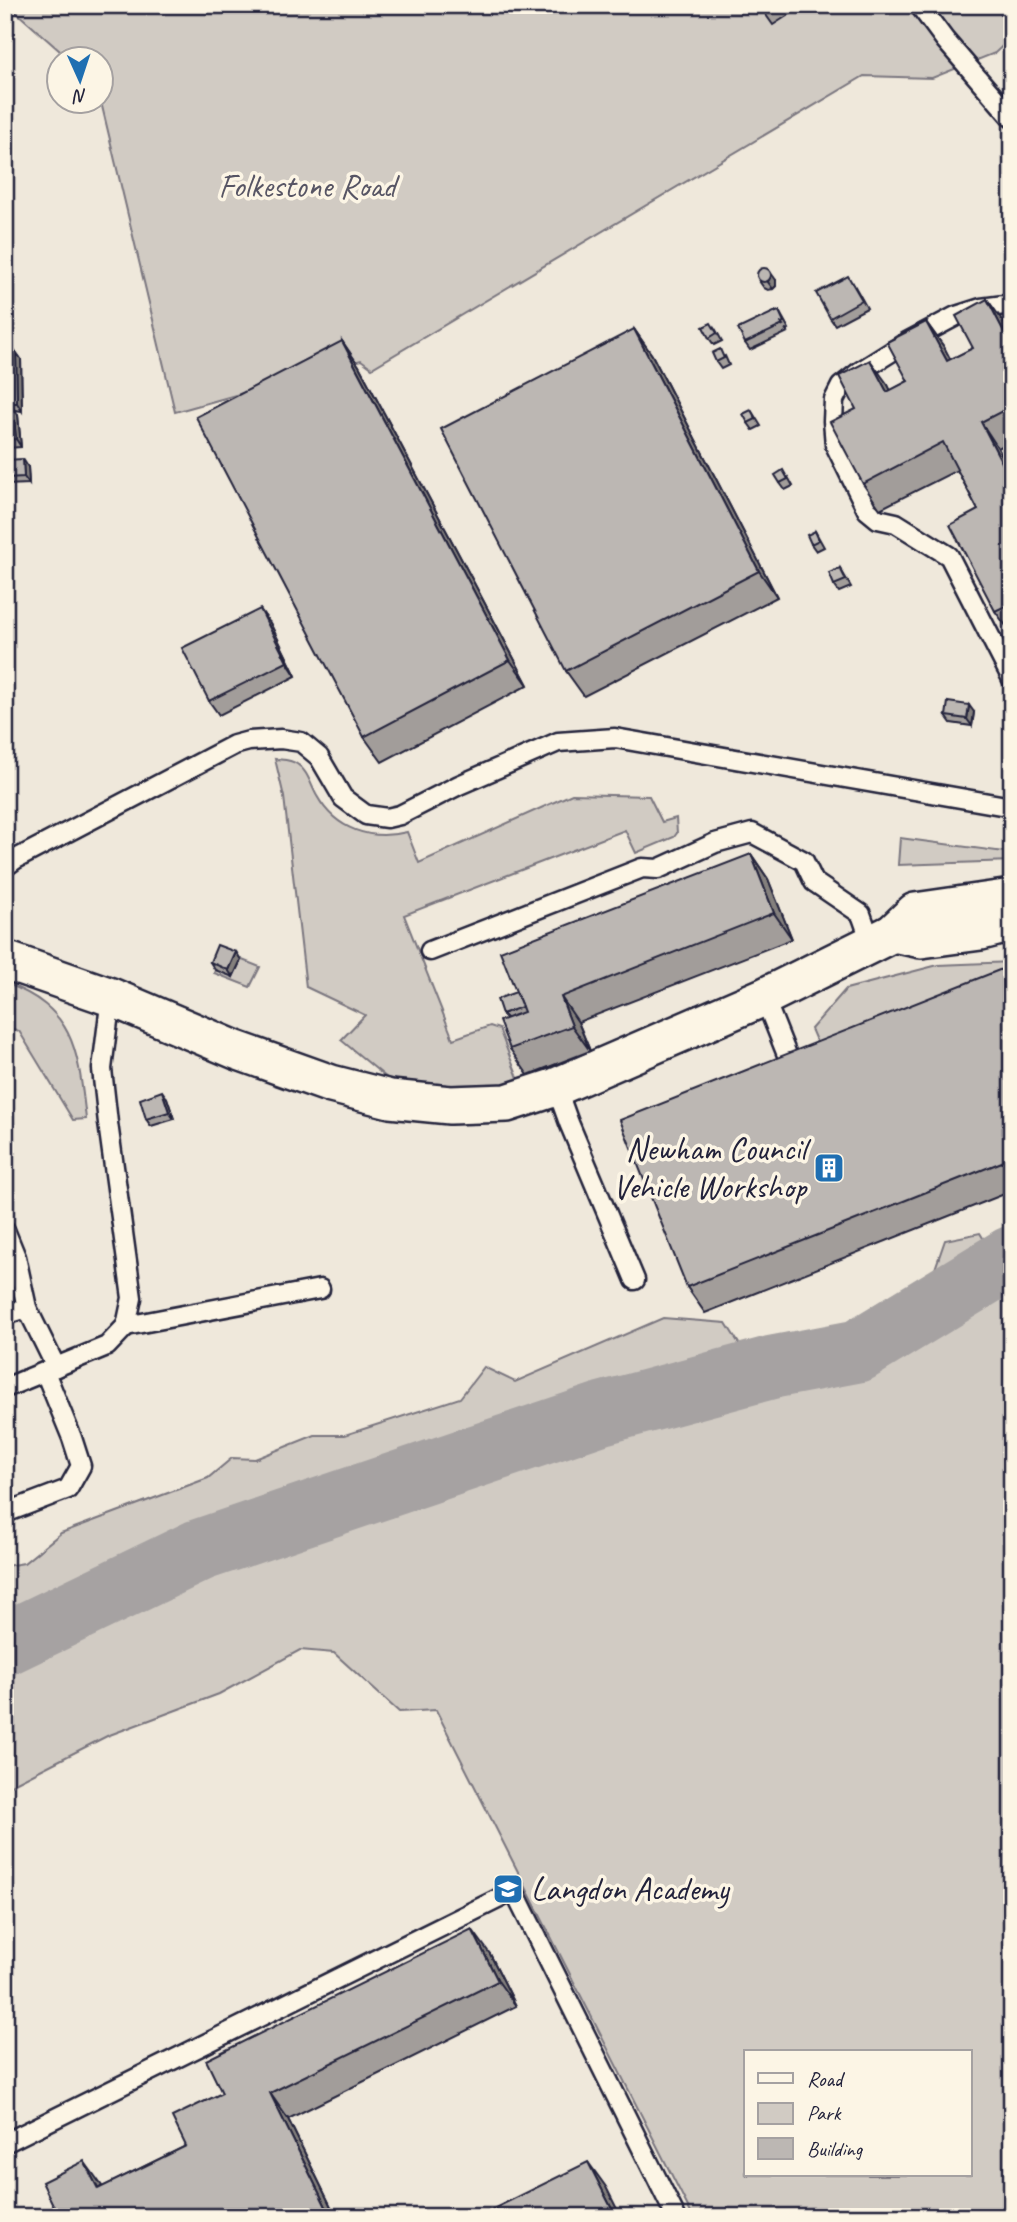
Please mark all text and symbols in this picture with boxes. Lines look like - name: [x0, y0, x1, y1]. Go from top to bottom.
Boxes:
- north arrow: [46, 46, 116, 116]
- text: N: [71, 84, 87, 108]
- park label: Folkestone Road: [218, 165, 401, 207]
- place label: Newham Council Vehicle Workshop: [613, 1128, 811, 1208]
- building icon: Newham Council Vehicle Workshop: [812, 1151, 846, 1185]
- place label: Langdon Academy: [531, 1868, 731, 1910]
- school or university icon: Langdon Academy: [491, 1872, 525, 1906]
- legend: [744, 2050, 972, 2176]
- text: Road: [807, 2066, 846, 2092]
- text: Park: [807, 2100, 842, 2126]
- text: Building: [807, 2136, 864, 2162]

